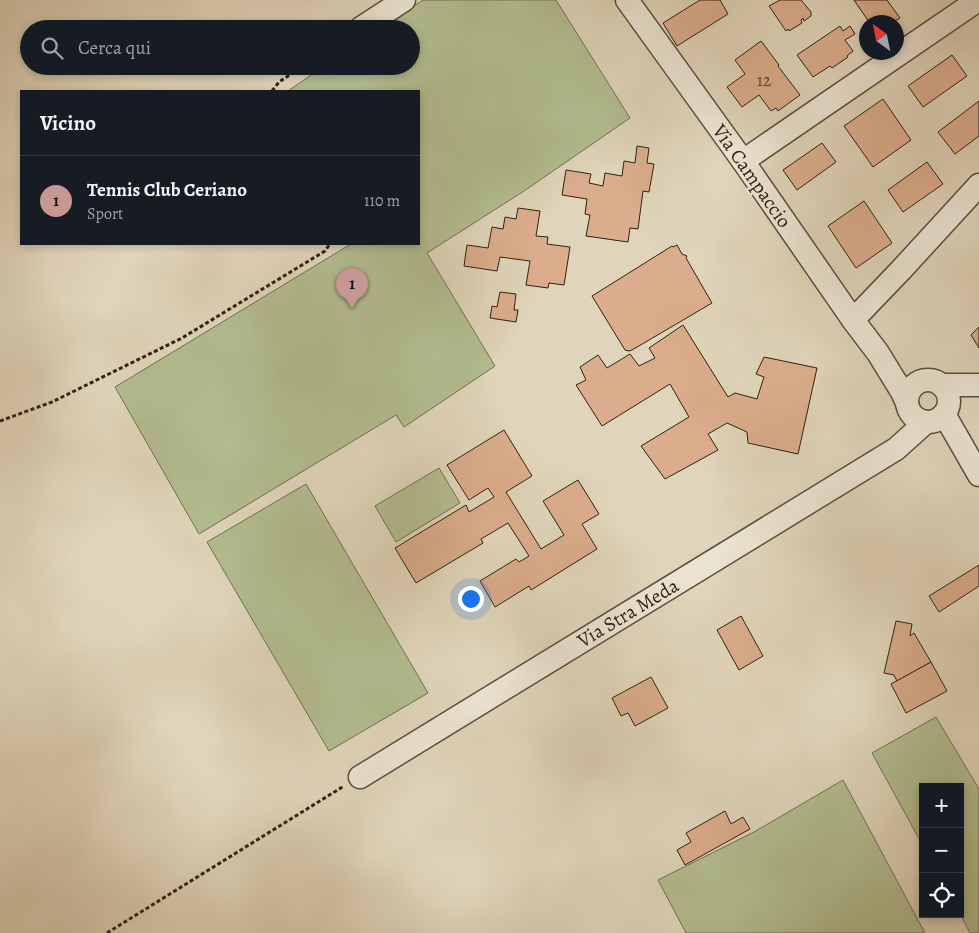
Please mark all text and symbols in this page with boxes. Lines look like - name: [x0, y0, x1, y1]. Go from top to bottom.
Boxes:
- north arrow: [859, 15, 904, 60]
- search box: [20, 20, 420, 75]
- icon: search: [38, 34, 66, 62]
- text: Cerca qui: [78, 35, 151, 61]
- house number: 12: [757, 68, 772, 92]
- text: Vicino: [40, 109, 96, 137]
- street label: Via Campaccio: [706, 118, 798, 233]
- text: Tennis Club Ceriano: [87, 177, 247, 203]
- text: 1: [53, 190, 59, 212]
- text: 110 m: [364, 190, 400, 212]
- text: Sport: [87, 203, 123, 225]
- pin: 1: [336, 268, 368, 309]
- street label: Via Stra Meda: [571, 572, 684, 654]
- your location: [458, 586, 484, 612]
- map controls: [919, 783, 964, 918]
- button: +: [919, 783, 964, 828]
- button: −: [919, 828, 964, 873]
- button: locate: [919, 873, 964, 918]

